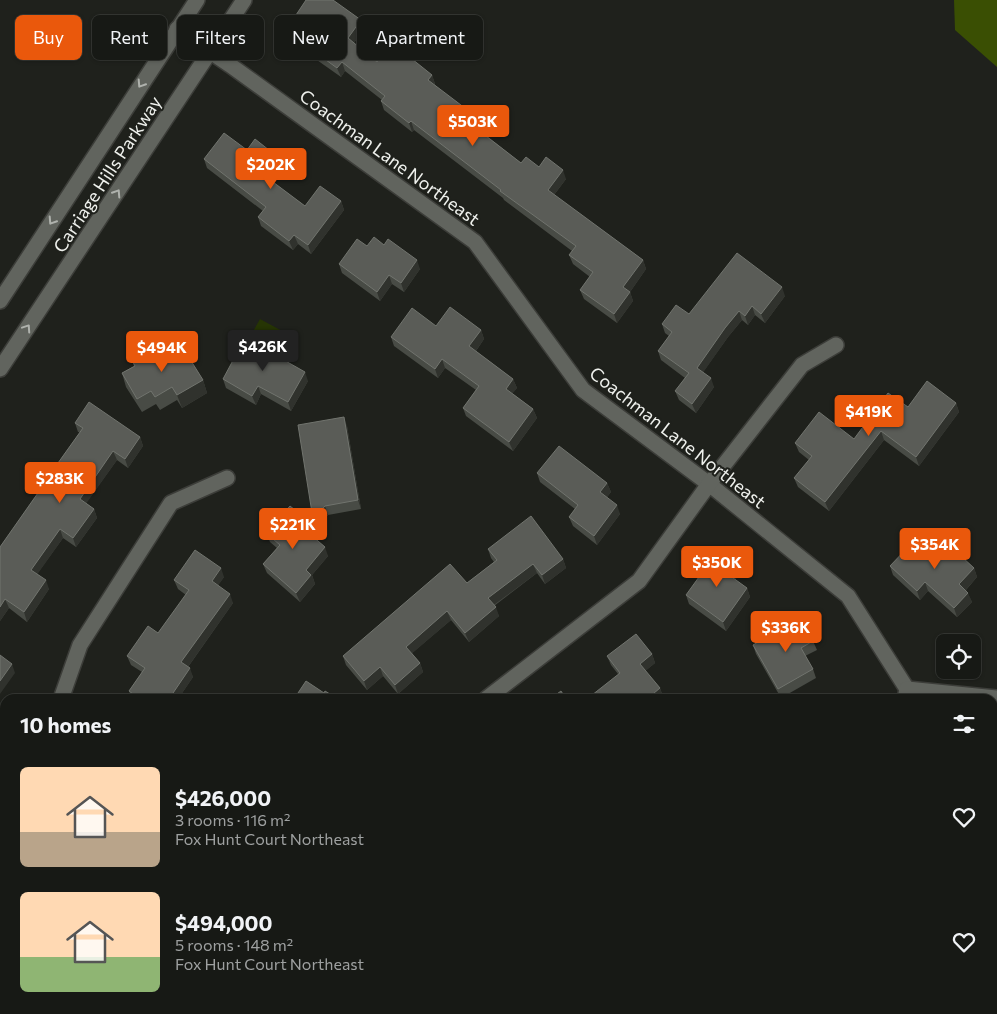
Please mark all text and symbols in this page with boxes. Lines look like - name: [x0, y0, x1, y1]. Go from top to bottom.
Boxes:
- chip: Buy: [15, 15, 82, 60]
- chip: Rent: [92, 15, 167, 60]
- chip: Filters: [177, 15, 264, 60]
- chip: New: [274, 15, 347, 60]
- chip: Apartment: [357, 15, 483, 60]
- one-way arrow: [138, 79, 147, 88]
- street label: Coachman Lane Northeast: [296, 84, 484, 230]
- street label: Carriage Hills Parkway: [48, 92, 166, 256]
- pin: $503K: [438, 104, 508, 147]
- text: $503K: [448, 111, 498, 130]
- pin: $202K: [236, 148, 306, 190]
- text: $202K: [246, 154, 296, 173]
- one-way arrow: [111, 189, 120, 198]
- one-way arrow: [49, 215, 59, 224]
- one-way arrow: [21, 324, 30, 334]
- pin: $494K: [127, 330, 197, 373]
- pin: $426K: [228, 330, 298, 372]
- text: $426K: [239, 336, 287, 355]
- text: $494K: [137, 337, 187, 356]
- street label: Coachman Lane Northeast: [586, 361, 770, 513]
- pin: $419K: [834, 394, 904, 437]
- text: $419K: [846, 401, 892, 420]
- pin: $283K: [25, 462, 95, 504]
- text: $283K: [36, 468, 84, 487]
- pin: $221K: [258, 508, 328, 550]
- text: $221K: [270, 514, 316, 533]
- pin: $354K: [900, 528, 970, 570]
- text: $354K: [911, 534, 959, 553]
- pin: $350K: [682, 546, 752, 588]
- text: $350K: [692, 552, 742, 571]
- pin: $336K: [751, 610, 821, 653]
- text: $336K: [762, 617, 810, 636]
- map controls: [936, 634, 981, 679]
- button: locate: [936, 634, 981, 679]
- icon: filters: [950, 710, 978, 738]
- text: 10 homes: [20, 712, 111, 737]
- text: $426,000: [175, 785, 271, 810]
- icon: home: [60, 787, 120, 847]
- icon: heart: [950, 803, 978, 831]
- text: 3 rooms · 116 m²: [175, 810, 290, 829]
- text: Fox Hunt Court Northeast: [175, 829, 364, 848]
- text: $494,000: [175, 910, 273, 935]
- icon: home: [60, 912, 120, 972]
- icon: heart: [950, 928, 978, 956]
- text: 5 rooms · 148 m²: [175, 935, 293, 954]
- text: Fox Hunt Court Northeast: [175, 954, 364, 973]

